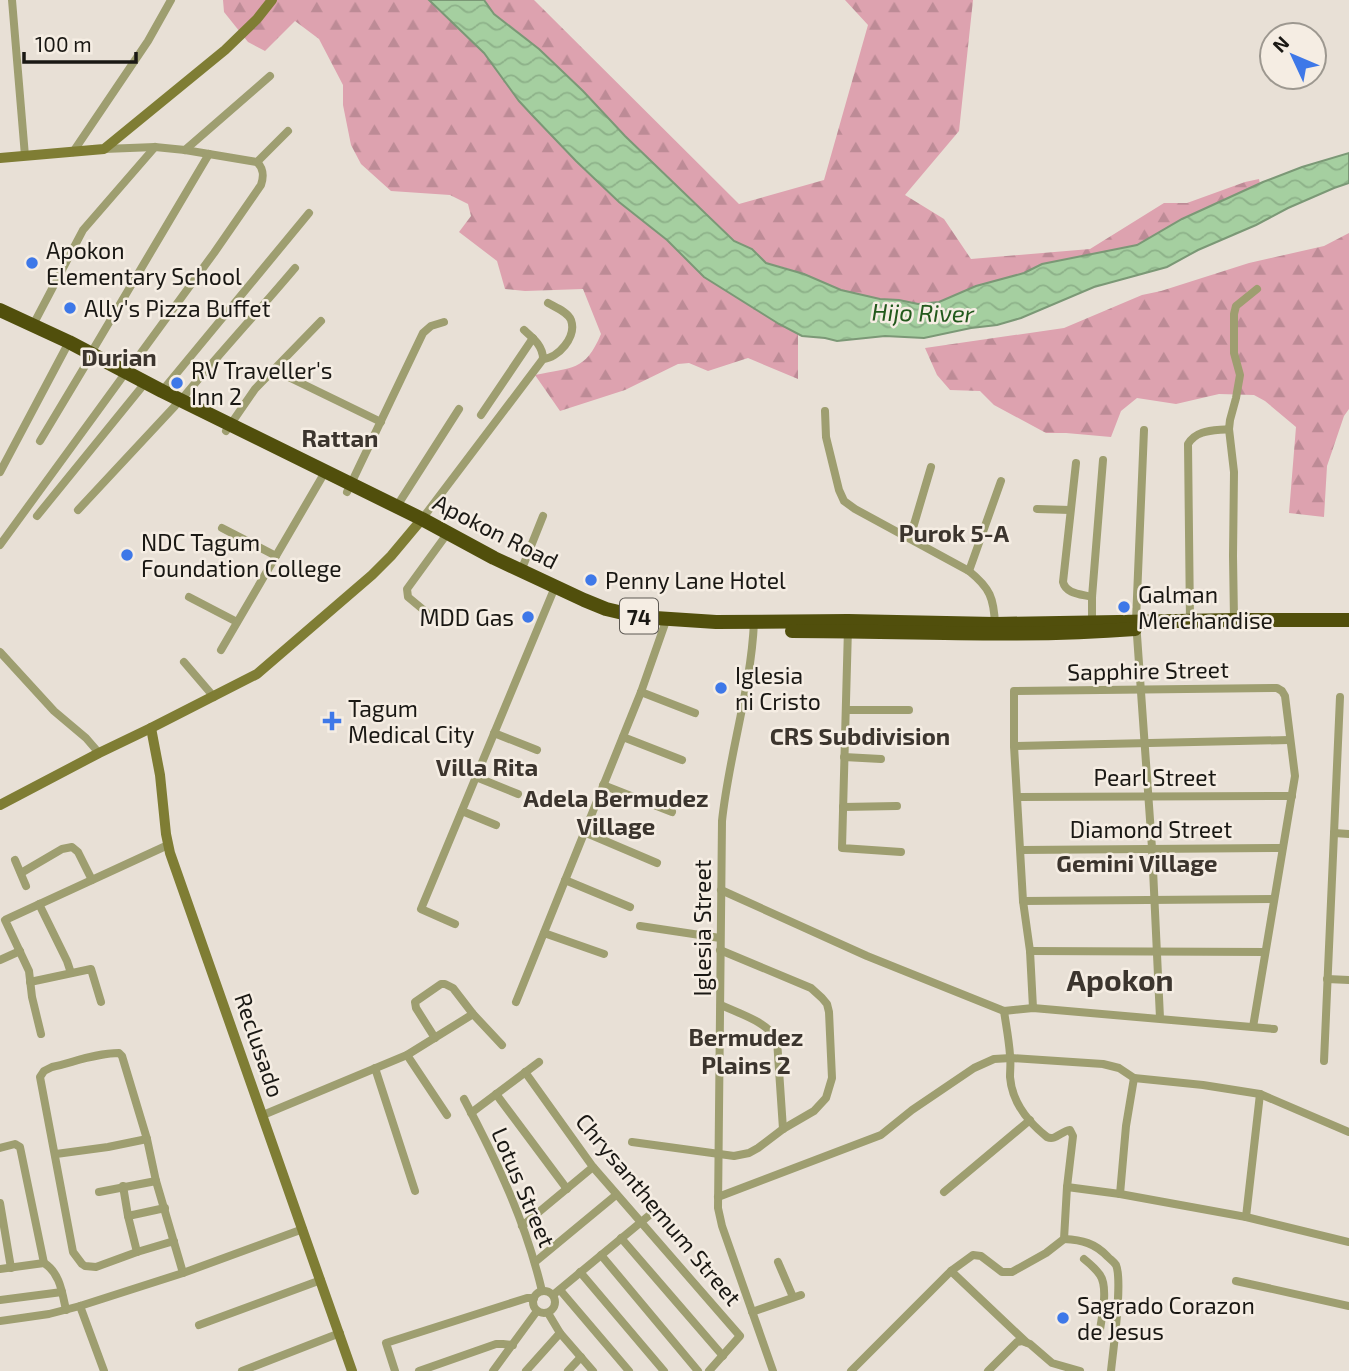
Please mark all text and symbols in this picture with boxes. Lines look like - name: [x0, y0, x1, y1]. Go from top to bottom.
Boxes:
- scale bar: [24, 21, 136, 65]
- north arrow: [1258, 21, 1328, 91]
- text: 100 m: [35, 31, 92, 56]
- text: N: [1267, 31, 1293, 57]
- place label: Apokon Elementary School: [46, 236, 242, 290]
- marker: Apokon Elementary School: [24, 255, 40, 271]
- place label: Ally's Pizza Buffet: [84, 294, 271, 322]
- water label: Hijo River: [871, 297, 975, 327]
- marker: Ally's Pizza Buffet: [62, 300, 78, 316]
- district label: Durian: [81, 342, 157, 371]
- place label: RV Traveller's Inn 2: [191, 356, 332, 410]
- marker: RV Traveller's Inn 2: [169, 375, 185, 391]
- district label: Rattan: [302, 423, 379, 452]
- street label: Apokon Road: [429, 488, 563, 574]
- district label: Purok 5-A: [899, 518, 1010, 547]
- place label: NDC Tagum Foundation College: [141, 528, 342, 582]
- marker: NDC Tagum Foundation College: [119, 547, 135, 563]
- place label: Penny Lane Hotel: [605, 566, 786, 594]
- marker: Penny Lane Hotel: [583, 572, 599, 588]
- place label: Galman Merchandise: [1138, 580, 1273, 634]
- road number: 74: [620, 598, 658, 634]
- marker: Galman Merchandise: [1116, 599, 1132, 615]
- place label: MDD Gas: [419, 603, 514, 631]
- marker: MDD Gas: [520, 609, 536, 625]
- street label: Sapphire Street: [1067, 655, 1229, 685]
- place label: Iglesia ni Cristo: [735, 661, 821, 715]
- marker: Iglesia ni Cristo: [713, 680, 729, 696]
- place label: Tagum Medical City: [348, 694, 474, 748]
- marker: Tagum Medical City: [322, 711, 342, 731]
- district label: CRS Subdivision: [770, 721, 950, 750]
- district label: Villa Rita: [436, 752, 538, 781]
- street label: Pearl Street: [1094, 763, 1217, 791]
- district label: Adela Bermudez Village: [523, 783, 709, 840]
- street label: Diamond Street: [1070, 815, 1232, 843]
- district label: Gemini Village: [1056, 848, 1218, 877]
- street label: Iglesia Street: [688, 859, 716, 997]
- district label: Apokon: [1066, 961, 1174, 997]
- street label: Reclusado: [229, 989, 291, 1101]
- district label: Bermudez Plains 2: [688, 1022, 804, 1079]
- street label: Chrysanthemum Street: [570, 1107, 748, 1311]
- street label: Lotus Street: [486, 1123, 562, 1251]
- place label: Sagrado Corazon de Jesus: [1077, 1291, 1255, 1345]
- marker: Sagrado Corazon de Jesus: [1055, 1310, 1071, 1326]

